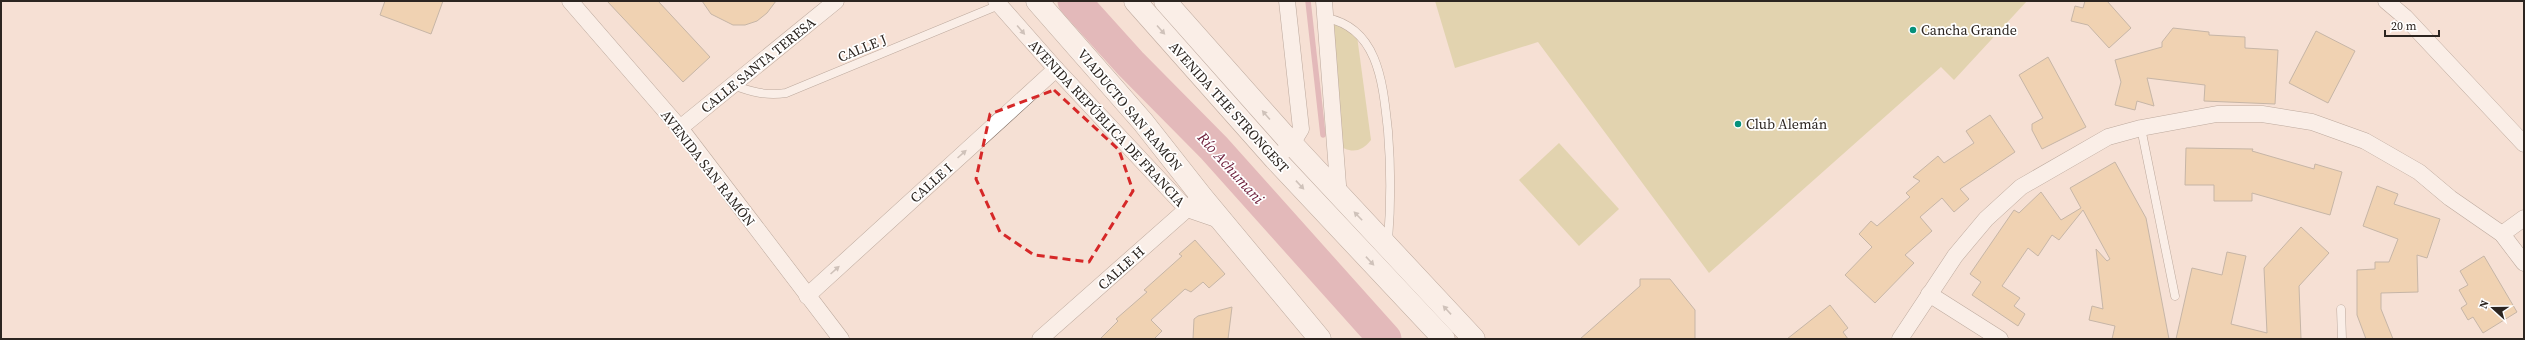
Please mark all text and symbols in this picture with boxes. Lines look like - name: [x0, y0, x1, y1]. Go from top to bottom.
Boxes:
- street label: CALLE SANTA TERESA: [696, 12, 820, 118]
- scale bar: [2385, 12, 2439, 38]
- text: 20 m: [2391, 18, 2417, 34]
- place label: Cancha Grande: [1921, 20, 2017, 40]
- one-way arrow: [1017, 25, 1026, 36]
- one-way arrow: [1156, 25, 1165, 35]
- marker: Cancha Grande: [1908, 25, 1918, 35]
- street label: CALLE J: [835, 29, 889, 67]
- street label: AVENIDA REPÚBLICA DE FRANCIA: [1024, 35, 1190, 211]
- street label: AVENIDA THE STRONGEST: [1164, 37, 1294, 178]
- street label: VIADUCTO SAN RAMÓN: [1073, 45, 1187, 175]
- street label: AVENIDA SAN RAMÓN: [656, 106, 760, 230]
- one-way arrow: [1261, 110, 1271, 120]
- place label: Club Alemán: [1746, 114, 1828, 134]
- marker: Club Alemán: [1733, 119, 1743, 129]
- water label: Río Achumani: [1192, 127, 1269, 209]
- one-way arrow: [958, 150, 967, 159]
- street label: CALLE I: [905, 158, 957, 208]
- one-way arrow: [1295, 180, 1305, 190]
- one-way arrow: [1353, 211, 1363, 221]
- street label: CALLE H: [1093, 242, 1149, 294]
- one-way arrow: [1365, 256, 1375, 266]
- one-way arrow: [831, 266, 840, 275]
- north arrow: [2473, 288, 2513, 328]
- text: N: [2476, 298, 2493, 311]
- one-way arrow: [1443, 305, 1452, 315]

